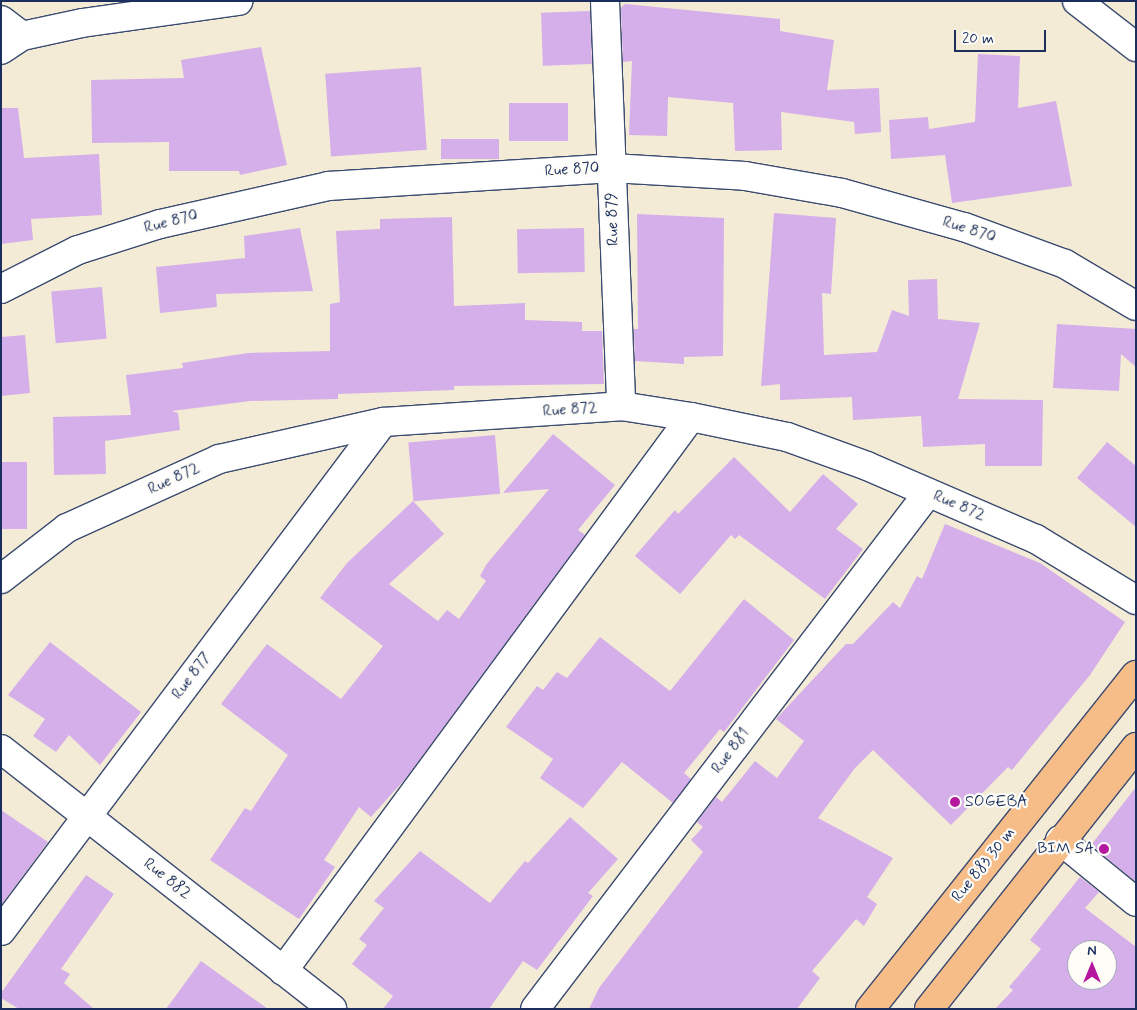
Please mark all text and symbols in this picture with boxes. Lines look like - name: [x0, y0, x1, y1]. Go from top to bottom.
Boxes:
- scale bar: [957, 20, 1050, 52]
- text: 20 m: [962, 29, 994, 49]
- street label: Rue 870: [544, 159, 600, 181]
- street label: Rue 879: [602, 192, 624, 246]
- street label: Rue 870: [142, 206, 200, 238]
- street label: Rue 870: [940, 212, 998, 248]
- street label: Rue 872: [542, 399, 598, 421]
- street label: Rue 872: [145, 459, 203, 499]
- street label: Rue 872: [930, 486, 988, 526]
- street label: Rue 877: [168, 649, 216, 703]
- street label: Rue 881: [708, 724, 754, 778]
- place label: SOGEBA: [965, 792, 1028, 812]
- marker: SOGEBA: [949, 796, 961, 808]
- street label: Rue 883 30 m: [948, 824, 1020, 906]
- place label: BIM SA: [1037, 839, 1094, 859]
- marker: BIM SA: [1098, 843, 1110, 855]
- street label: Rue 882: [139, 854, 195, 904]
- north arrow: [1067, 940, 1117, 990]
- text: N: [1087, 942, 1097, 960]

